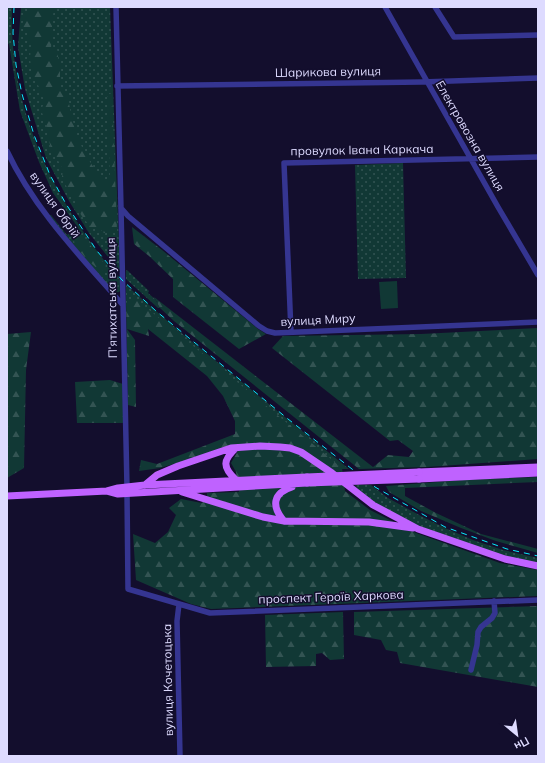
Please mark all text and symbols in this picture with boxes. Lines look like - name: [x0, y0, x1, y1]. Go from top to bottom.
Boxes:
- street label: Шарикова вулиця: [275, 63, 381, 80]
- street label: Електровозна вулиця: [433, 78, 508, 194]
- street label: провулок Івана Каркача: [290, 141, 434, 158]
- street label: вулиця Обрій: [27, 169, 84, 241]
- street label: П’ятихатська вулиця: [103, 237, 120, 359]
- street label: вулиця Миру: [280, 310, 356, 329]
- street label: проспект Героїв Харкова: [258, 586, 404, 607]
- street label: вулиця Кочетоцька: [159, 624, 176, 736]
- north arrow: [497, 715, 537, 755]
- text: Пн: [512, 734, 532, 754]

